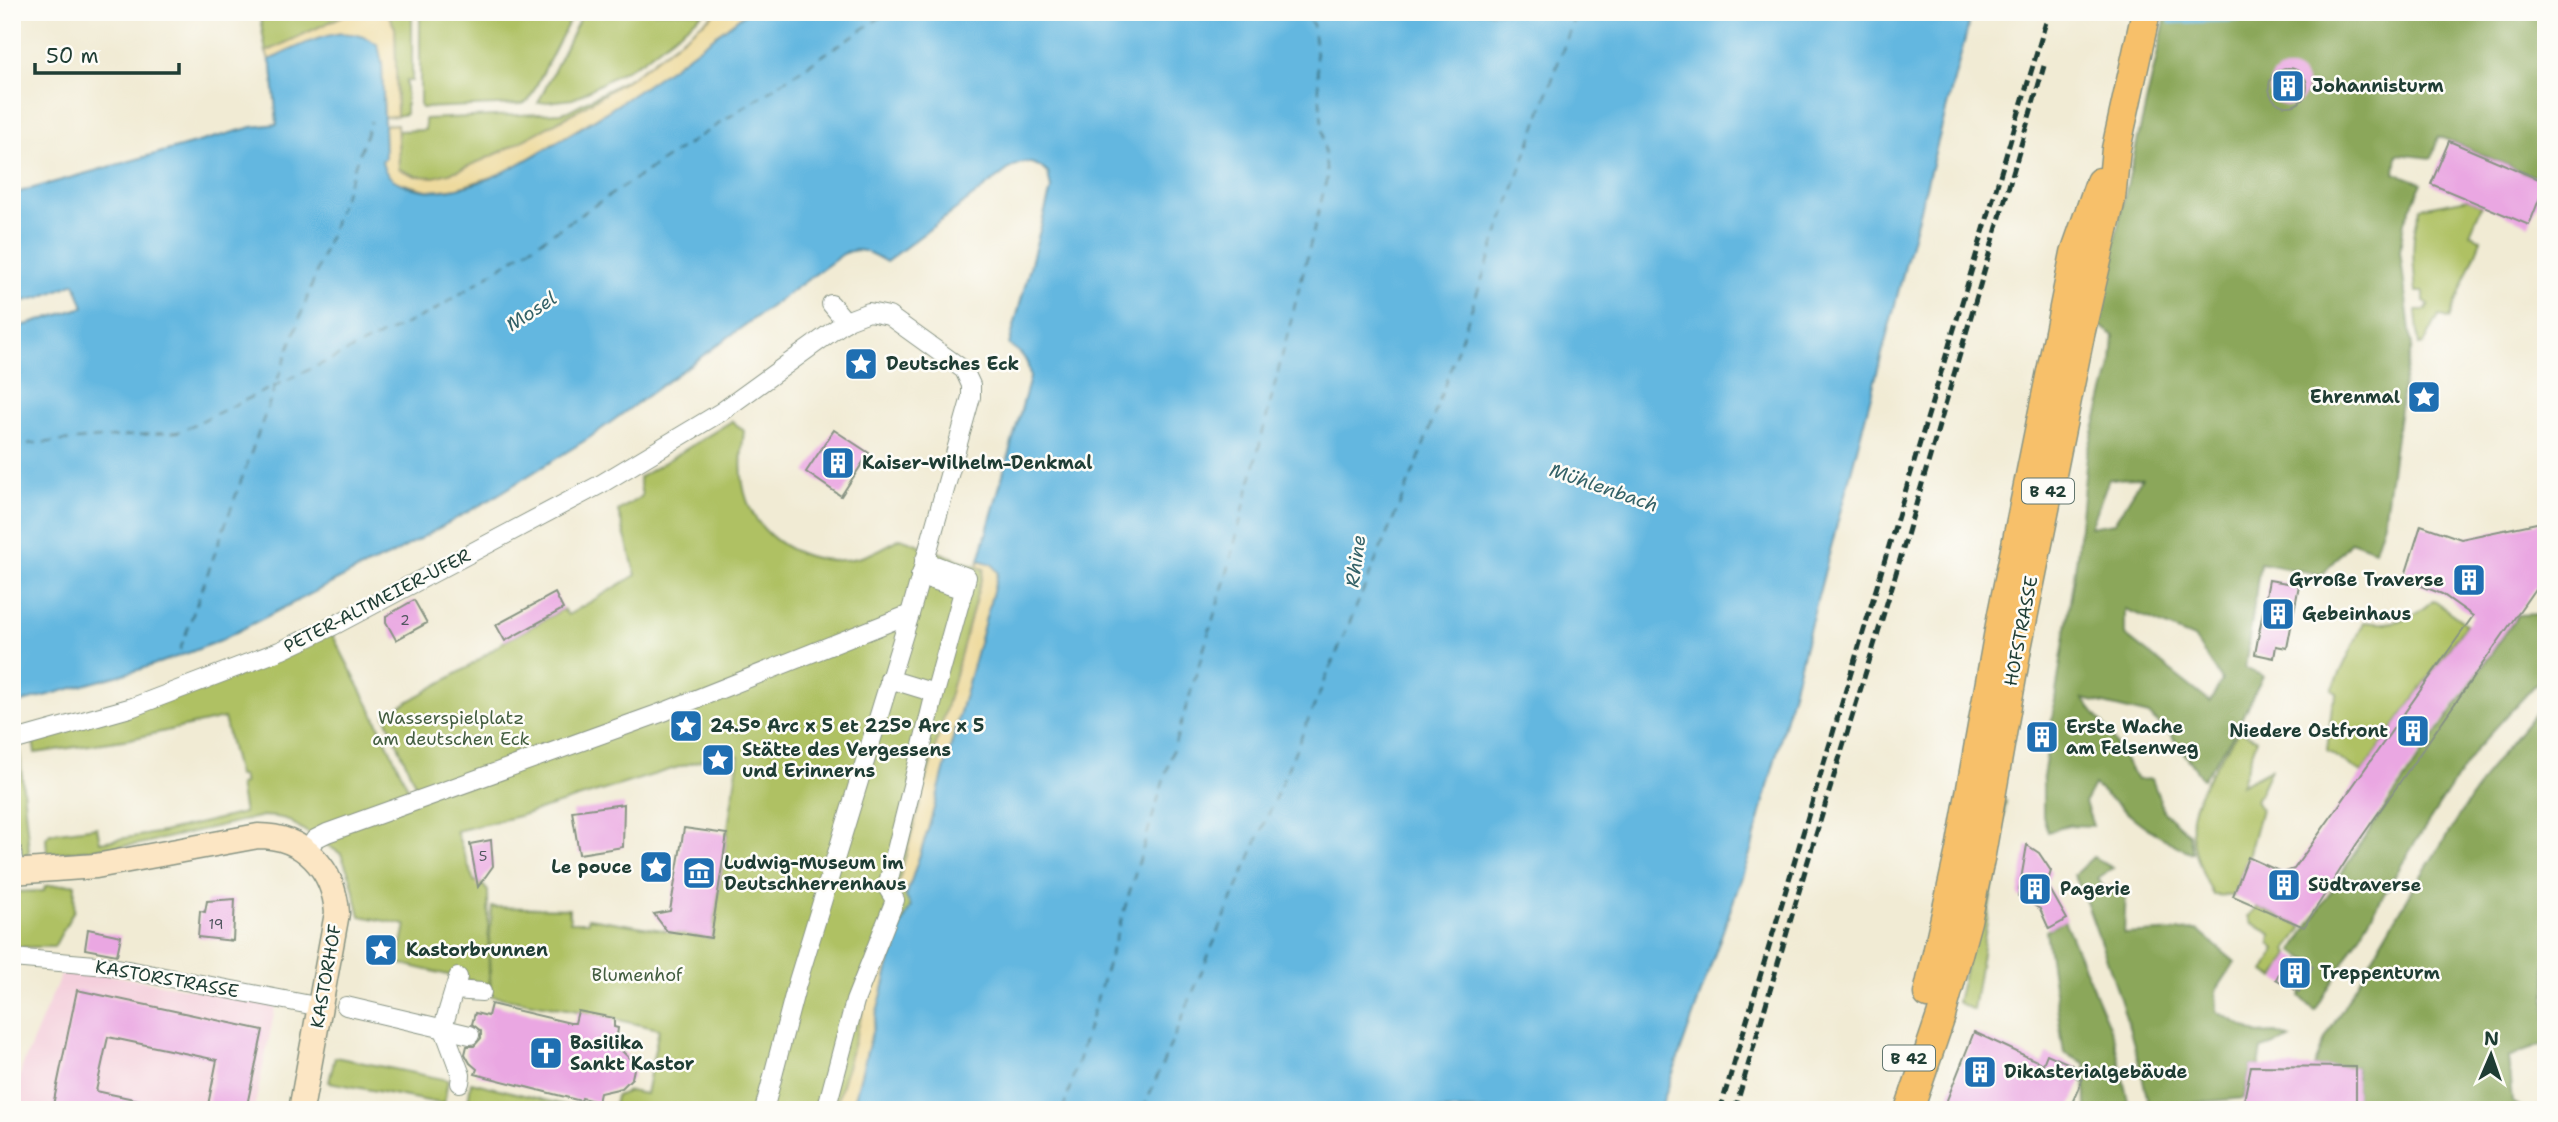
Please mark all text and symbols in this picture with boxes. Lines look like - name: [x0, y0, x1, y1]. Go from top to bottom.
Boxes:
- scale bar: [35, 32, 178, 76]
- text: 50 m: [46, 42, 99, 70]
- building icon: Johannisturm: [2269, 67, 2307, 105]
- place label: Johannisturm: [2312, 74, 2444, 98]
- water label: Mosel: [501, 286, 561, 337]
- place icon: Deutsches Eck: [842, 345, 880, 383]
- place label: Deutsches Eck: [886, 352, 1019, 376]
- place icon: Ehrenmal: [2405, 378, 2443, 416]
- place label: Ehrenmal: [2310, 385, 2400, 409]
- building icon: Kaiser-Wilhelm-Denkmal: [819, 444, 857, 482]
- place label: Kaiser-Wilhelm-Denkmal: [862, 451, 1092, 475]
- water label: Mühlenbach: [1546, 457, 1661, 518]
- road number: B 42: [2022, 478, 2074, 504]
- water label: Rhine: [1339, 533, 1372, 589]
- street label: PETER-ALTMEIER-UFER: [279, 543, 475, 659]
- building icon: Grroße Traverse: [2450, 561, 2488, 599]
- place label: Grroße Traverse: [2289, 568, 2444, 592]
- street label: HOFSTRASSE: [1999, 574, 2043, 688]
- building icon: Gebeinhaus: [2259, 595, 2297, 633]
- place label: Gebeinhaus: [2302, 602, 2411, 626]
- house number: 2: [400, 611, 410, 629]
- park label: Wasserspielplatz am deutschen Eck: [372, 706, 530, 751]
- place icon: 24.5° Arc x 5 et 225° Arc x 5: [667, 707, 705, 745]
- building icon: Niedere Ostfront: [2394, 712, 2432, 750]
- place label: 24.5° Arc x 5 et 225° Arc x 5: [710, 714, 984, 738]
- place label: Erste Wache am Felsenweg: [2066, 715, 2199, 760]
- building icon: Erste Wache am Felsenweg: [2023, 718, 2061, 756]
- place label: Niedere Ostfront: [2229, 719, 2388, 743]
- place label: Stätte des Vergessens und Erinnerns: [742, 738, 951, 783]
- place icon: Stätte des Vergessens und Erinnerns: [699, 741, 737, 779]
- house number: 5: [479, 847, 487, 865]
- place icon: Le pouce: [637, 848, 675, 886]
- place label: Ludwig-Museum im Deutschherrenhaus: [724, 851, 906, 896]
- museum icon: Ludwig-Museum im Deutschherrenhaus: [680, 854, 718, 892]
- place label: Le pouce: [551, 855, 632, 879]
- building icon: Südtraverse: [2265, 866, 2303, 904]
- building icon: Pagerie: [2016, 870, 2054, 908]
- place label: Südtraverse: [2308, 873, 2421, 897]
- place label: Pagerie: [2060, 877, 2131, 901]
- house number: 19: [208, 915, 224, 933]
- street label: KASTORHOF: [305, 922, 347, 1030]
- place icon: Kastorbrunnen: [362, 931, 400, 969]
- place label: Kastorbrunnen: [406, 938, 548, 962]
- building icon: Treppenturm: [2276, 954, 2314, 992]
- street label: KASTORSTRASSE: [93, 955, 241, 1003]
- place label: Treppenturm: [2320, 961, 2441, 985]
- park label: Blumenhof: [591, 963, 683, 987]
- north arrow: [2456, 1020, 2526, 1090]
- text: N: [2484, 1026, 2500, 1051]
- place label: Basilika Sankt Kastor: [570, 1031, 695, 1076]
- church icon: Basilika Sankt Kastor: [527, 1034, 565, 1072]
- road number: B 42: [1883, 1046, 1935, 1070]
- building icon: Dikasterialgebäude: [1961, 1053, 1999, 1091]
- place label: Dikasterialgebäude: [2004, 1060, 2188, 1084]

